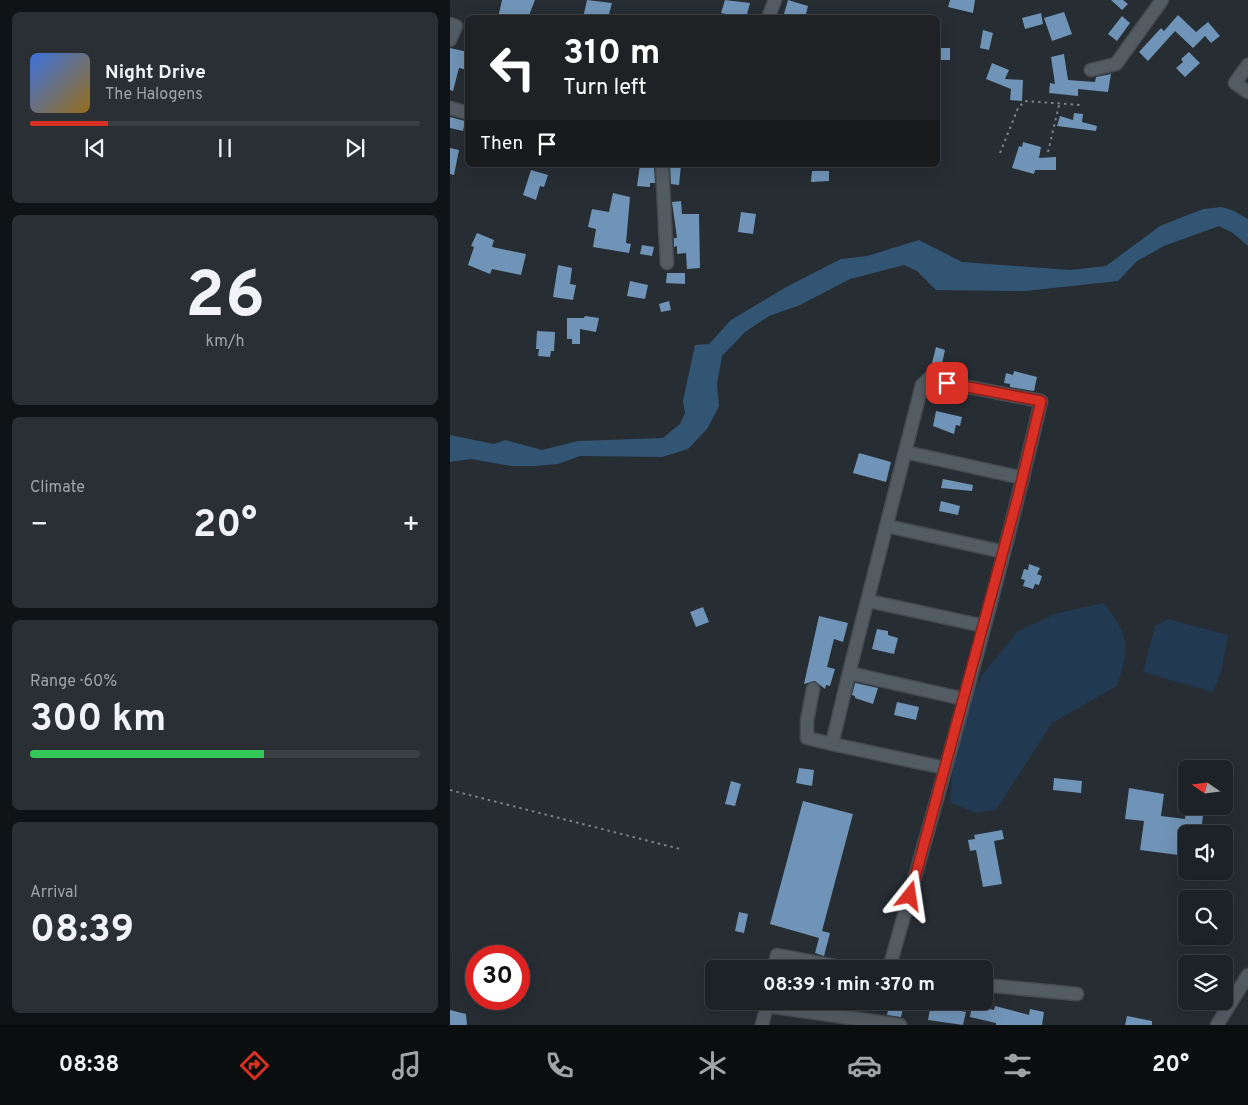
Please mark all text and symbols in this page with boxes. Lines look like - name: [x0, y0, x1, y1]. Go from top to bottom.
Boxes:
- text: 310 m: [563, 32, 660, 76]
- icon: left: [480, 35, 545, 100]
- text: Night Drive: [105, 61, 206, 85]
- text: Turn left: [563, 75, 646, 102]
- text: The Halogens: [105, 85, 203, 105]
- icon: arrive: [533, 130, 561, 158]
- text: Then: [480, 132, 523, 156]
- icon: previous: [81, 134, 109, 162]
- icon: pause: [211, 134, 239, 162]
- icon: next: [341, 134, 369, 162]
- text: 26: [185, 258, 265, 340]
- text: km/h: [206, 332, 244, 352]
- pin: [926, 362, 968, 404]
- icon: arrive: [933, 369, 961, 397]
- text: Climate: [30, 478, 85, 498]
- text: 20°: [193, 502, 257, 551]
- text: −: [30, 508, 48, 544]
- text: +: [402, 508, 420, 544]
- text: Range · 60%: [30, 672, 117, 692]
- text: 300 km: [30, 696, 166, 745]
- north arrow: [1178, 760, 1232, 815]
- map controls: [1178, 760, 1233, 1010]
- button: sound: [1178, 825, 1233, 880]
- position arrow: [883, 869, 935, 921]
- text: Arrival: [30, 883, 78, 903]
- button: search: [1178, 890, 1233, 945]
- text: 08:39: [30, 907, 134, 956]
- speed limit sign: 30: [465, 945, 530, 1010]
- button: layers: [1178, 955, 1233, 1010]
- text: 08:39 · 1 min · 370 m: [763, 973, 935, 997]
- icon: directions: [237, 1048, 272, 1083]
- icon: music: [389, 1048, 424, 1083]
- icon: phone: [542, 1048, 577, 1083]
- icon: climate: [695, 1048, 730, 1083]
- icon: car: [847, 1048, 882, 1083]
- icon: filters: [1000, 1048, 1035, 1083]
- text: 08:38: [59, 1052, 119, 1079]
- text: 20°: [1152, 1052, 1189, 1079]

